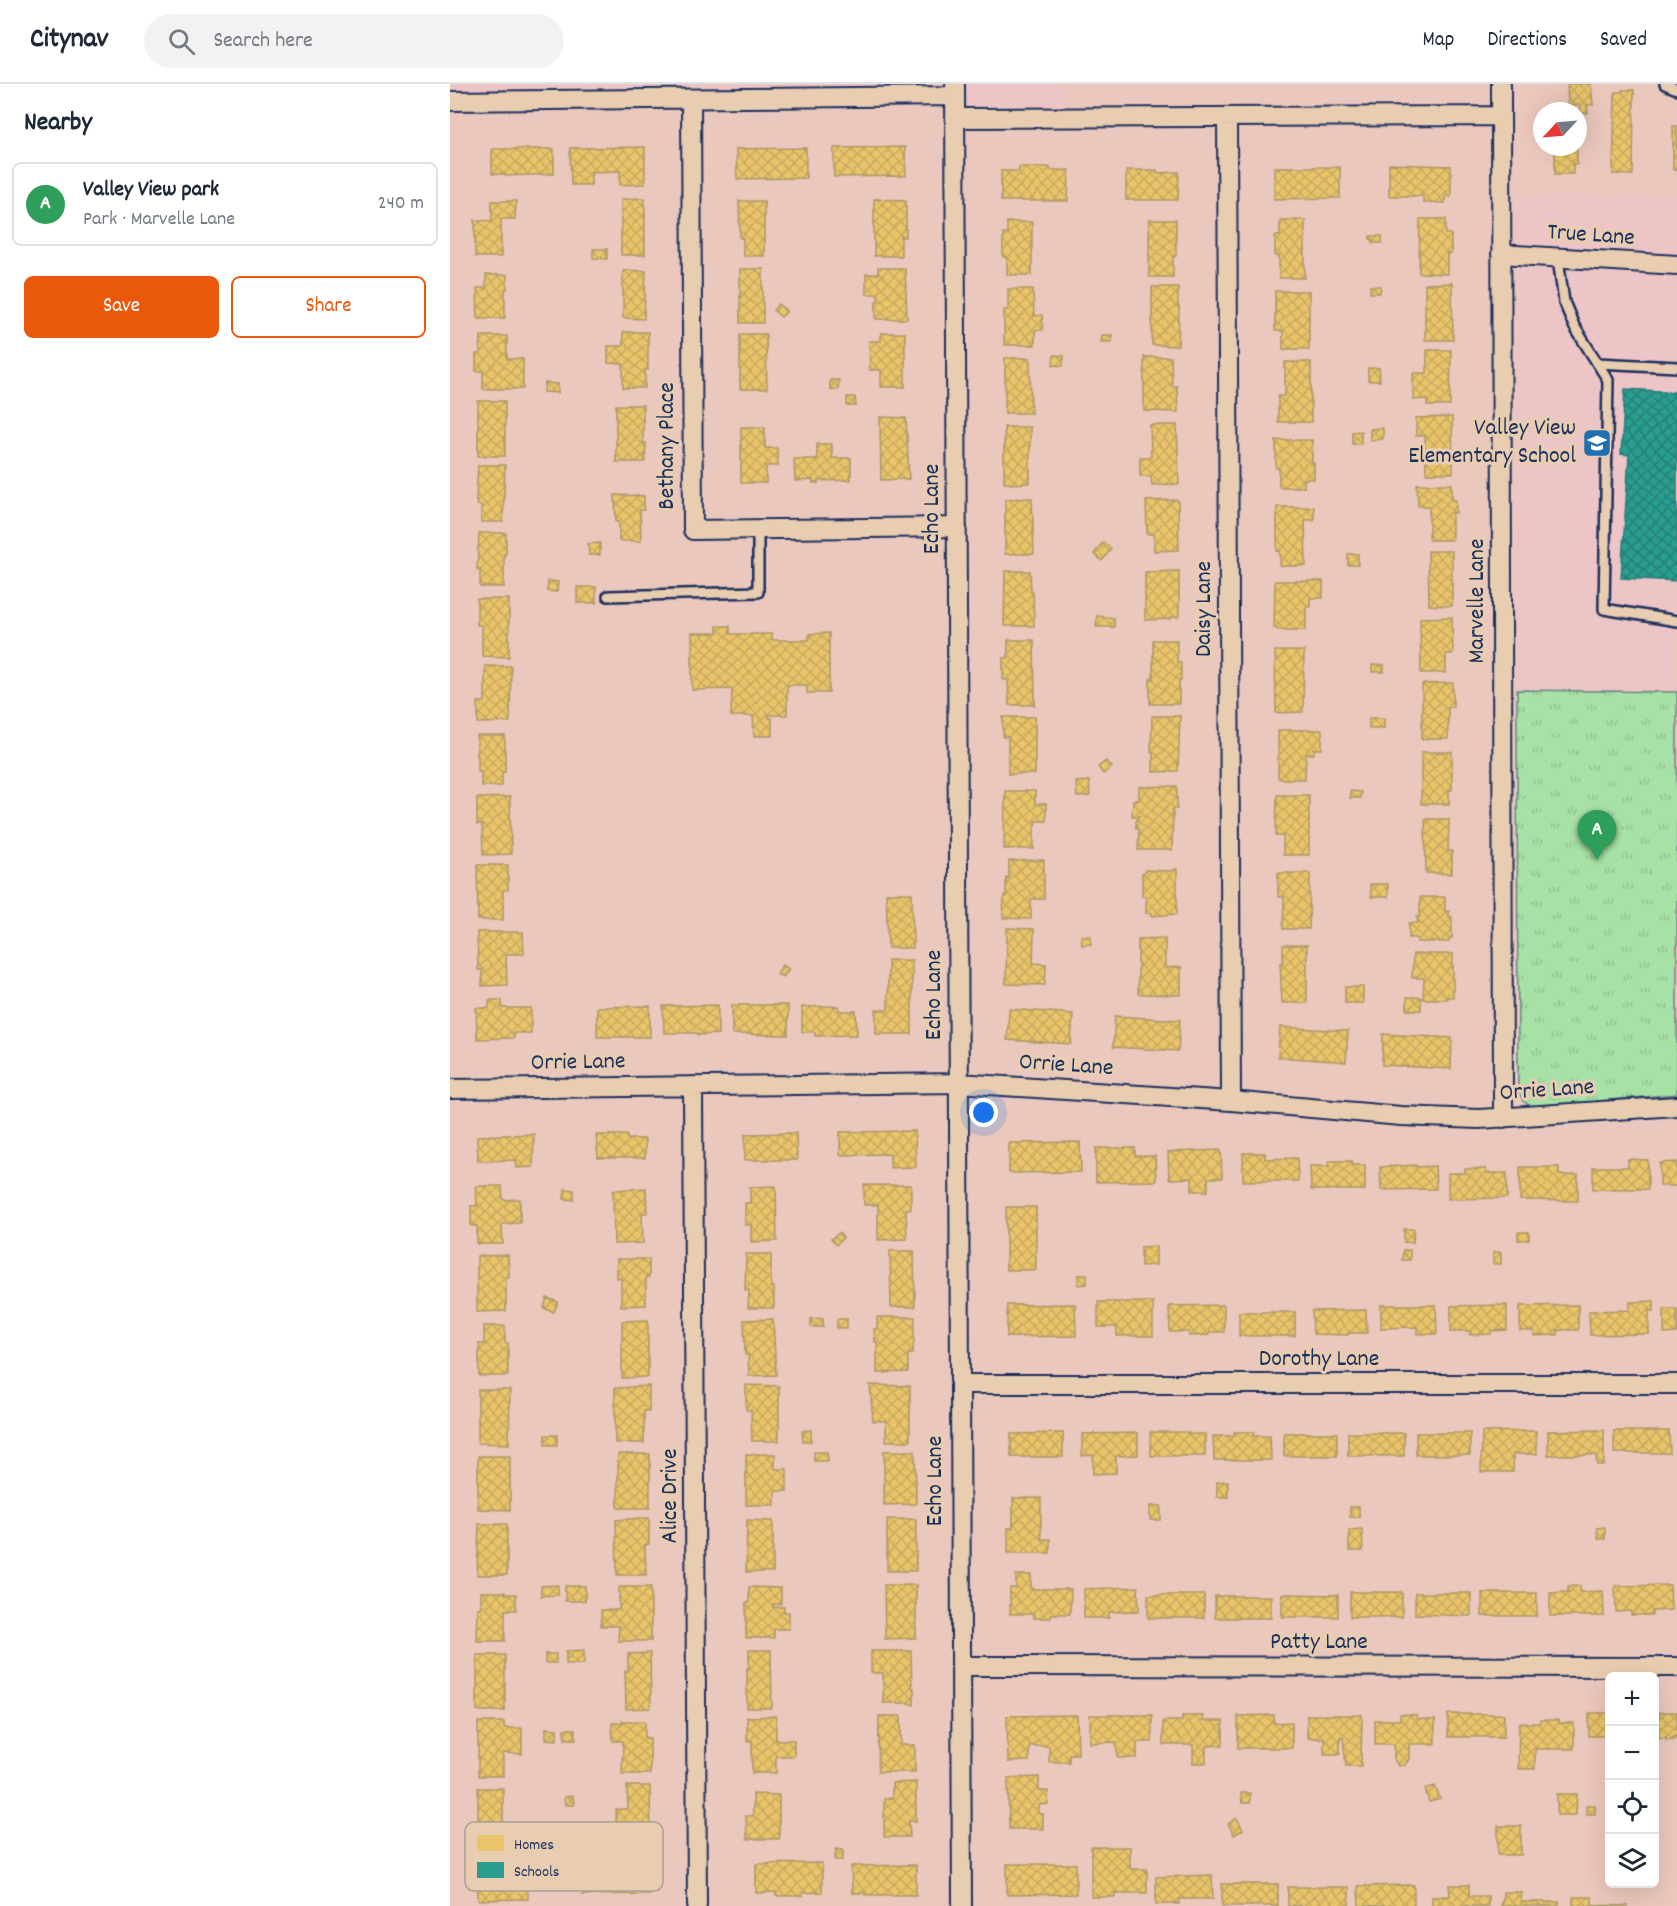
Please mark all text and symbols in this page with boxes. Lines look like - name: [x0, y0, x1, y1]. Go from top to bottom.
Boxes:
- search box: [144, 14, 564, 68]
- text: Citynav: [30, 21, 108, 61]
- icon: search: [165, 25, 198, 58]
- text: Search here: [213, 26, 313, 57]
- text: Map: [1423, 26, 1454, 56]
- text: Directions: [1487, 26, 1567, 56]
- text: Saved: [1600, 26, 1647, 56]
- north arrow: [1533, 102, 1587, 156]
- text: Nearby: [24, 105, 92, 142]
- text: Valley View park: [83, 175, 219, 206]
- text: A: [40, 190, 51, 218]
- text: 240 m: [378, 190, 424, 218]
- text: Park · Marvelle Lane: [83, 206, 235, 234]
- street label: True Lane: [1546, 216, 1636, 256]
- button: Save: [24, 276, 219, 338]
- button: Share: [231, 276, 426, 338]
- street label: Bethany Place: [651, 382, 685, 510]
- place label: Valley View Elementary School: [1408, 412, 1576, 474]
- school or university icon: Valley View Elementary School: [1581, 427, 1613, 459]
- street label: Echo Lane: [916, 464, 950, 554]
- street label: Marvelle Lane: [1461, 539, 1495, 664]
- street label: Daisy Lane: [1188, 561, 1222, 657]
- pin: A: [1578, 810, 1616, 860]
- street label: Echo Lane: [918, 950, 952, 1040]
- street label: Orrie Lane: [530, 1045, 626, 1081]
- street label: Orrie Lane: [1018, 1046, 1114, 1086]
- street label: Orrie Lane: [1499, 1071, 1595, 1111]
- your location: [969, 1098, 998, 1127]
- street label: Dorothy Lane: [1259, 1343, 1379, 1377]
- street label: Echo Lane: [919, 1436, 953, 1526]
- street label: Alice Drive: [654, 1448, 688, 1544]
- street label: Patty Lane: [1270, 1626, 1368, 1660]
- map controls: [1605, 1672, 1659, 1888]
- button: +: [1605, 1672, 1659, 1726]
- button: −: [1605, 1726, 1659, 1780]
- button: locate: [1605, 1780, 1659, 1834]
- legend: [465, 1822, 663, 1891]
- text: Homes: [514, 1834, 554, 1857]
- button: layers: [1605, 1834, 1659, 1888]
- text: Schools: [514, 1861, 560, 1884]

